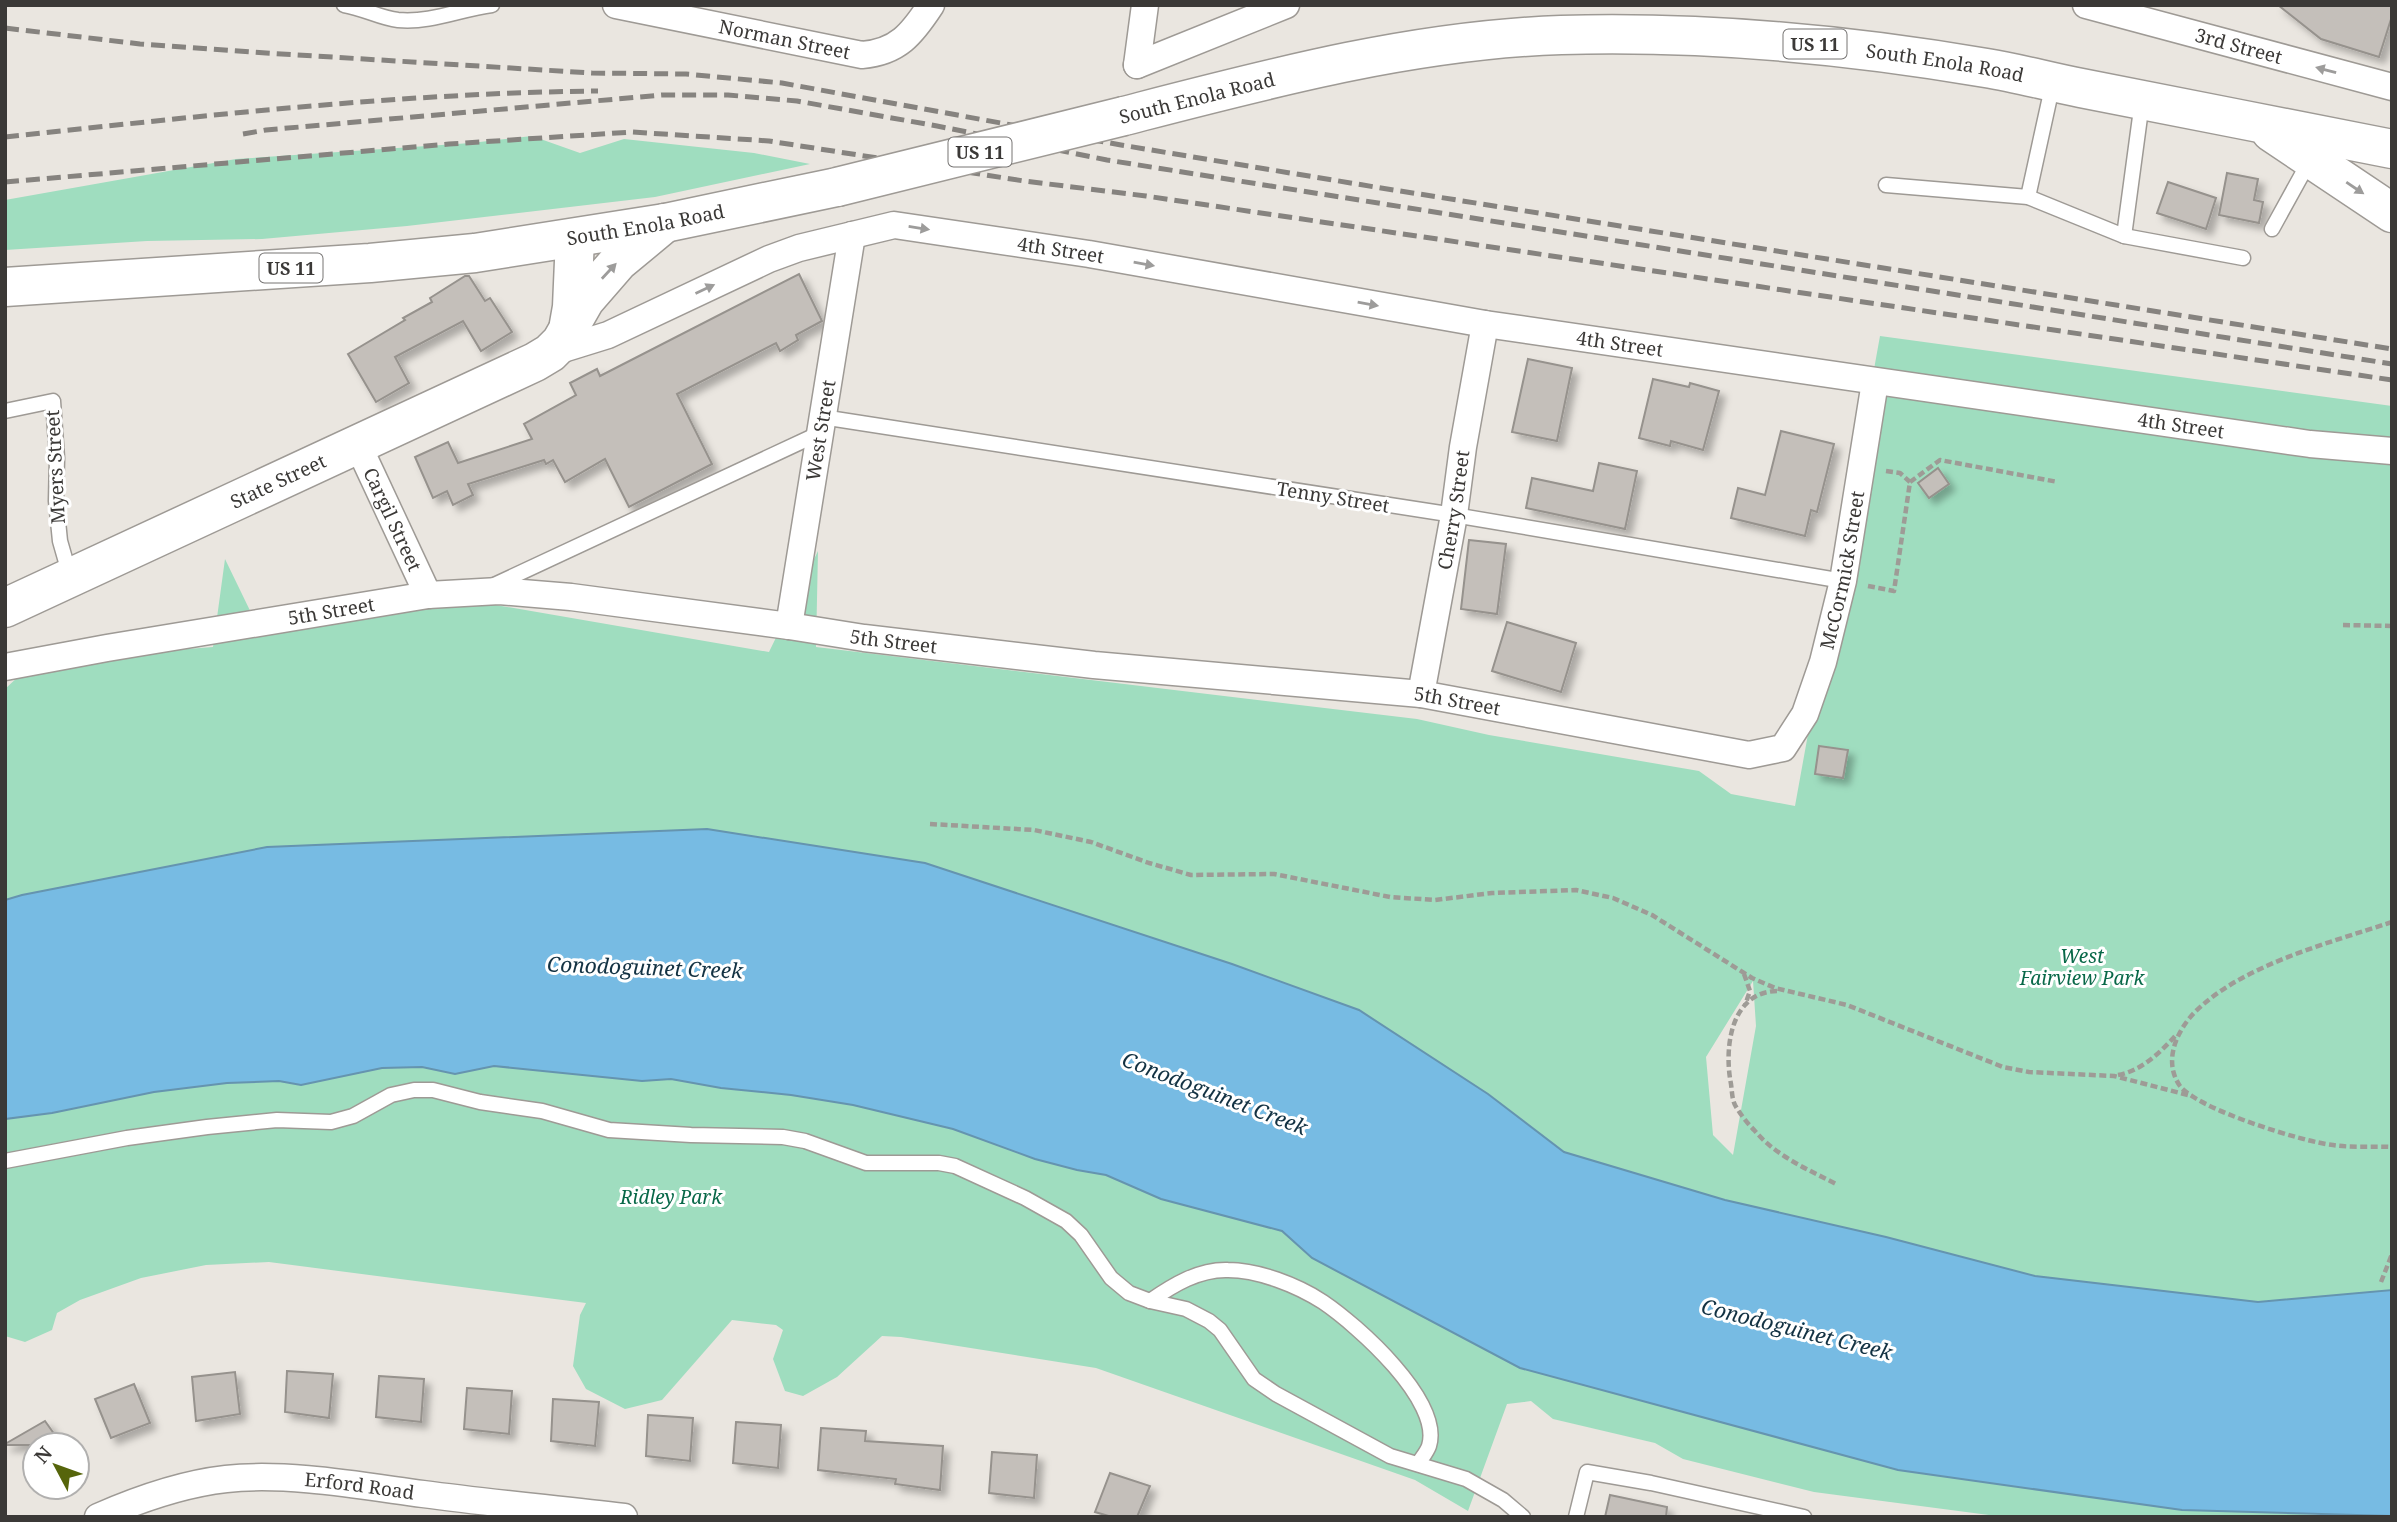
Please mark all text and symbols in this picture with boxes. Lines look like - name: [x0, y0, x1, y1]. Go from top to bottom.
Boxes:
- street label: Norman Street: [717, 13, 853, 65]
- street label: 3rd Street: [2192, 22, 2285, 70]
- road number: US 11: [1784, 29, 1846, 58]
- street label: South Enola Road: [1865, 37, 2027, 88]
- one-way arrow: [2315, 64, 2337, 75]
- street label: South Enola Road: [1117, 66, 1278, 130]
- road number: US 11: [948, 138, 1012, 167]
- one-way arrow: [2346, 181, 2364, 195]
- street label: South Enola Road: [565, 198, 727, 251]
- one-way arrow: [908, 223, 930, 234]
- street label: 4th Street: [1016, 231, 1106, 269]
- road number: US 11: [260, 254, 322, 282]
- one-way arrow: [1133, 259, 1155, 270]
- one-way arrow: [601, 262, 617, 280]
- one-way arrow: [695, 284, 716, 295]
- one-way arrow: [1357, 298, 1379, 309]
- street label: 4th Street: [1575, 324, 1665, 363]
- street label: West Street: [800, 378, 842, 483]
- street label: 4th Street: [2136, 406, 2226, 444]
- street label: Myers Street: [39, 409, 71, 525]
- street label: State Street: [226, 448, 330, 515]
- street label: Cherry Street: [1431, 448, 1475, 572]
- street label: Cargil Street: [357, 463, 428, 576]
- street label: Tenny Street: [1275, 475, 1391, 519]
- street label: McCormick Street: [1814, 489, 1870, 652]
- street label: 5th Street: [286, 591, 377, 631]
- street label: 5th Street: [848, 623, 939, 659]
- street label: 5th Street: [1413, 680, 1503, 722]
- park label: West Fairview Park: [2019, 943, 2145, 991]
- water label: Conodoguinet Creek: [547, 950, 745, 984]
- water label: Conodoguinet Creek: [1118, 1045, 1313, 1142]
- park label: Ridley Park: [619, 1184, 723, 1210]
- water label: Conodoguinet Creek: [1698, 1292, 1897, 1367]
- north arrow: [21, 1431, 91, 1501]
- text: N: [28, 1441, 58, 1469]
- street label: Erford Road: [304, 1466, 416, 1506]

